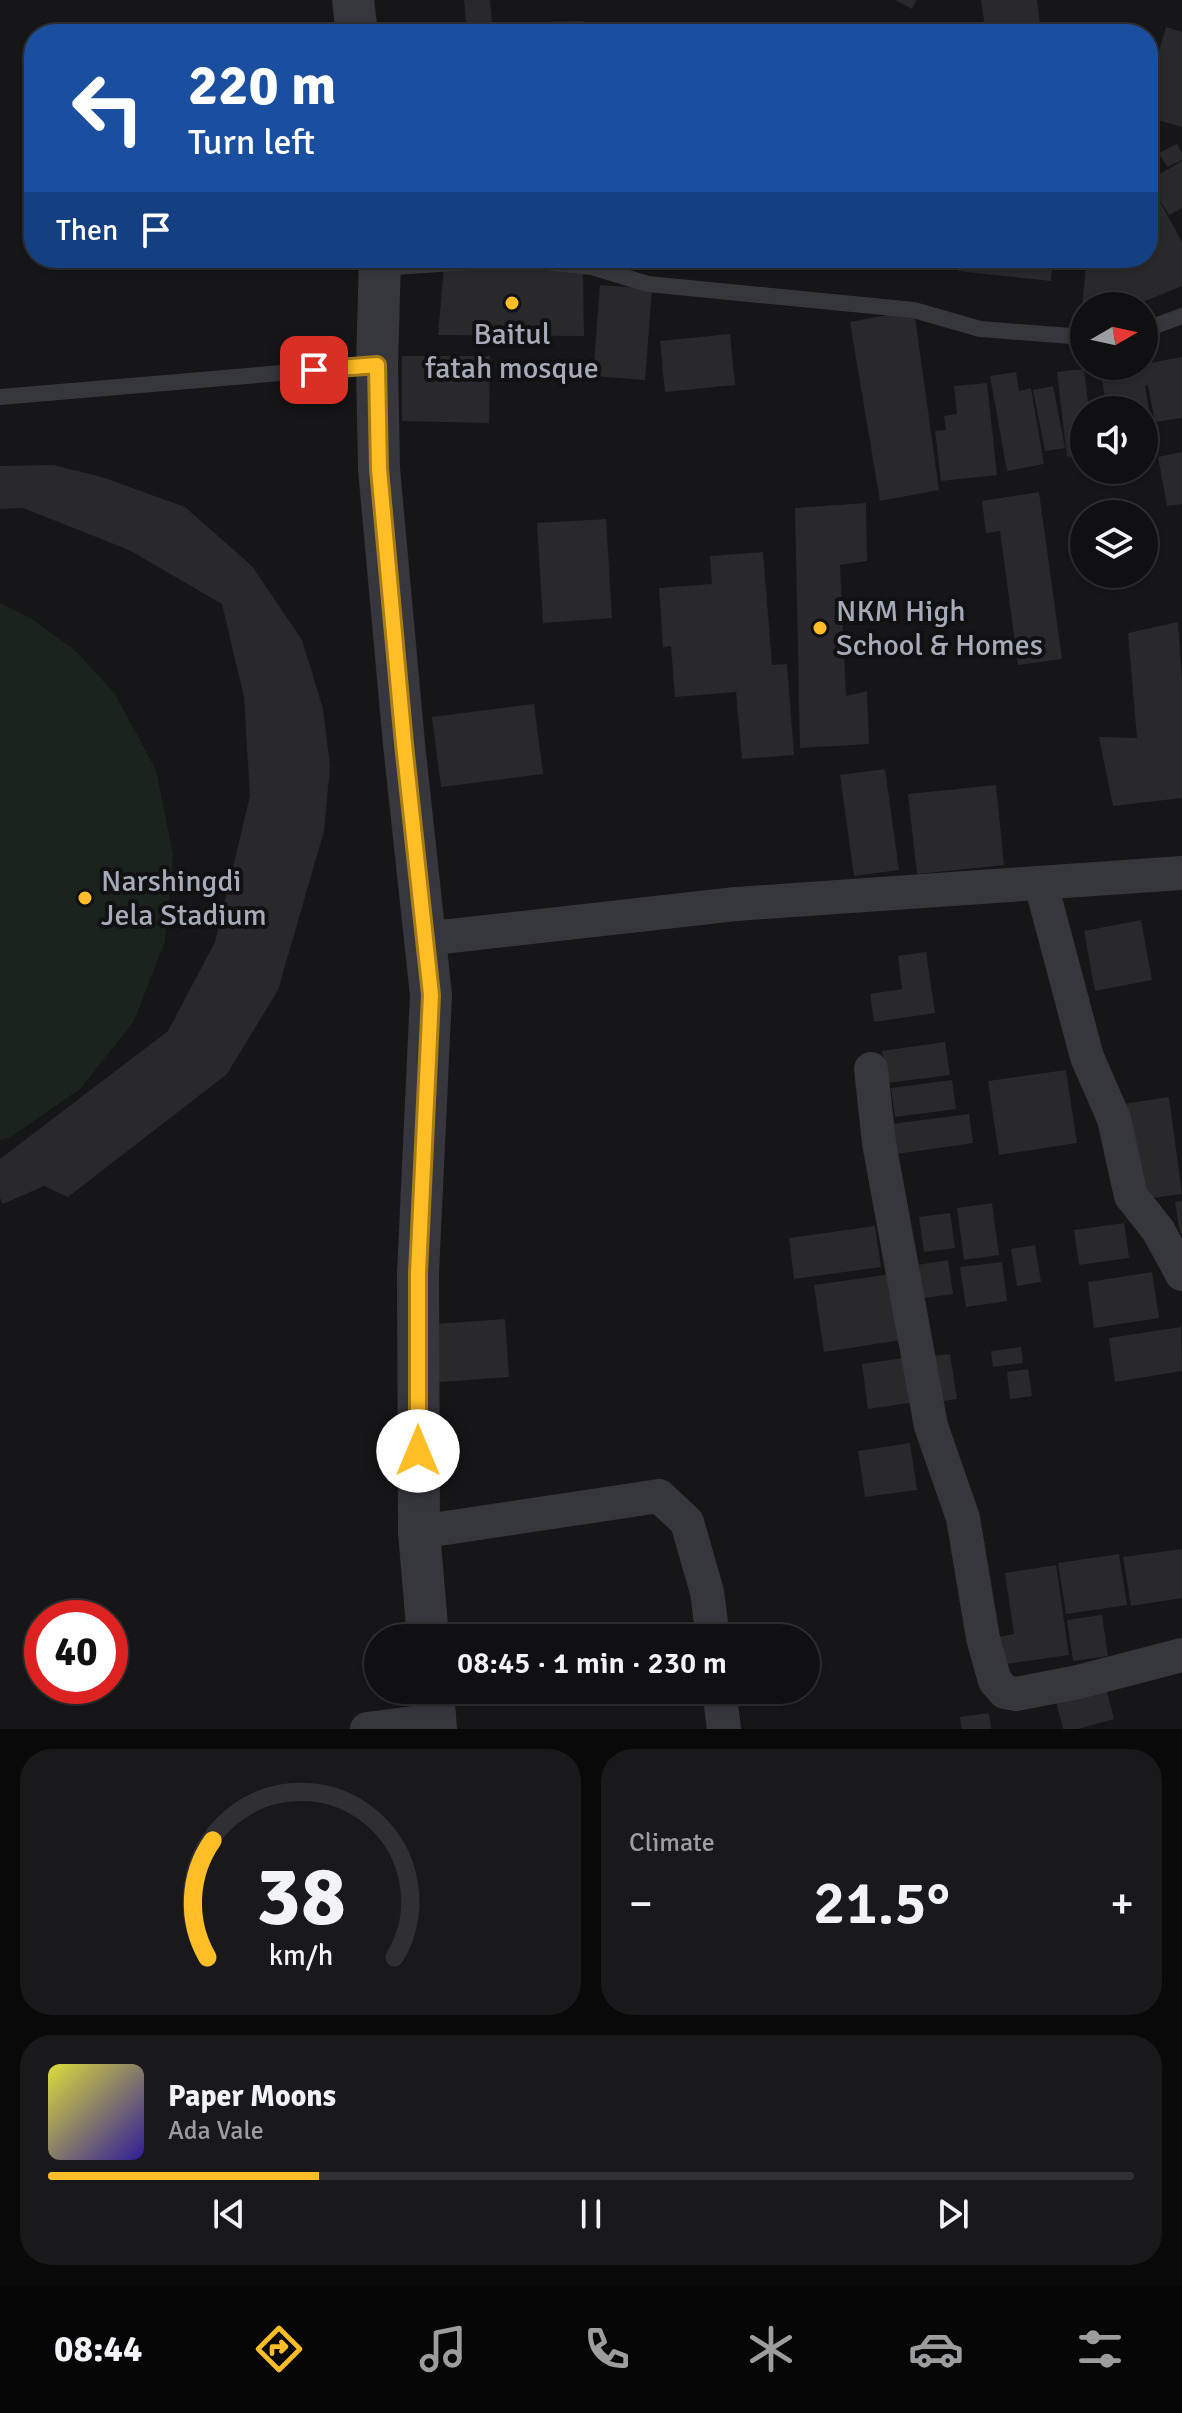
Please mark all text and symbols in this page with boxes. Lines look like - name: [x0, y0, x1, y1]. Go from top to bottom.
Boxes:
- text: 220 m: [188, 51, 336, 120]
- icon: left: [56, 56, 160, 160]
- text: Turn left: [188, 120, 315, 165]
- icon: arrive: [134, 208, 178, 252]
- text: Then: [56, 212, 118, 249]
- north arrow: [1070, 292, 1158, 380]
- map controls: [1070, 292, 1158, 588]
- marker: Baitul fatah mosque: [503, 294, 521, 312]
- place label: Baitul fatah mosque: [425, 316, 599, 387]
- pin: [280, 336, 348, 404]
- icon: arrive: [292, 348, 336, 392]
- button: sound: [1070, 396, 1158, 484]
- button: layers: [1070, 500, 1158, 588]
- place label: NKM High School & Homes: [836, 593, 1043, 664]
- marker: NKM High School & Homes: [811, 619, 829, 637]
- place label: Narshingdi Jela Stadium: [101, 863, 267, 934]
- marker: Narshingdi Jela Stadium: [76, 889, 94, 907]
- position arrow: [376, 1409, 460, 1493]
- speed limit sign: 40: [24, 1600, 128, 1704]
- text: 08:45 · 1 min · 230 m: [457, 1645, 727, 1682]
- text: Climate: [629, 1827, 715, 1859]
- text: 38: [256, 1846, 345, 1948]
- text: 21.5°: [813, 1867, 950, 1941]
- text: −: [629, 1877, 653, 1931]
- text: +: [1110, 1877, 1134, 1931]
- text: km/h: [268, 1938, 333, 1973]
- text: Paper Moons: [168, 2078, 336, 2115]
- text: Ada Vale: [168, 2115, 264, 2147]
- icon: previous: [207, 2192, 251, 2236]
- icon: pause: [569, 2192, 613, 2236]
- icon: next: [931, 2192, 975, 2236]
- icon: directions: [251, 2321, 307, 2377]
- icon: music: [415, 2321, 471, 2377]
- icon: phone: [579, 2321, 635, 2377]
- icon: climate: [743, 2321, 799, 2377]
- icon: car: [908, 2321, 964, 2377]
- icon: filters: [1072, 2321, 1128, 2377]
- text: 08:44: [54, 2327, 142, 2372]

